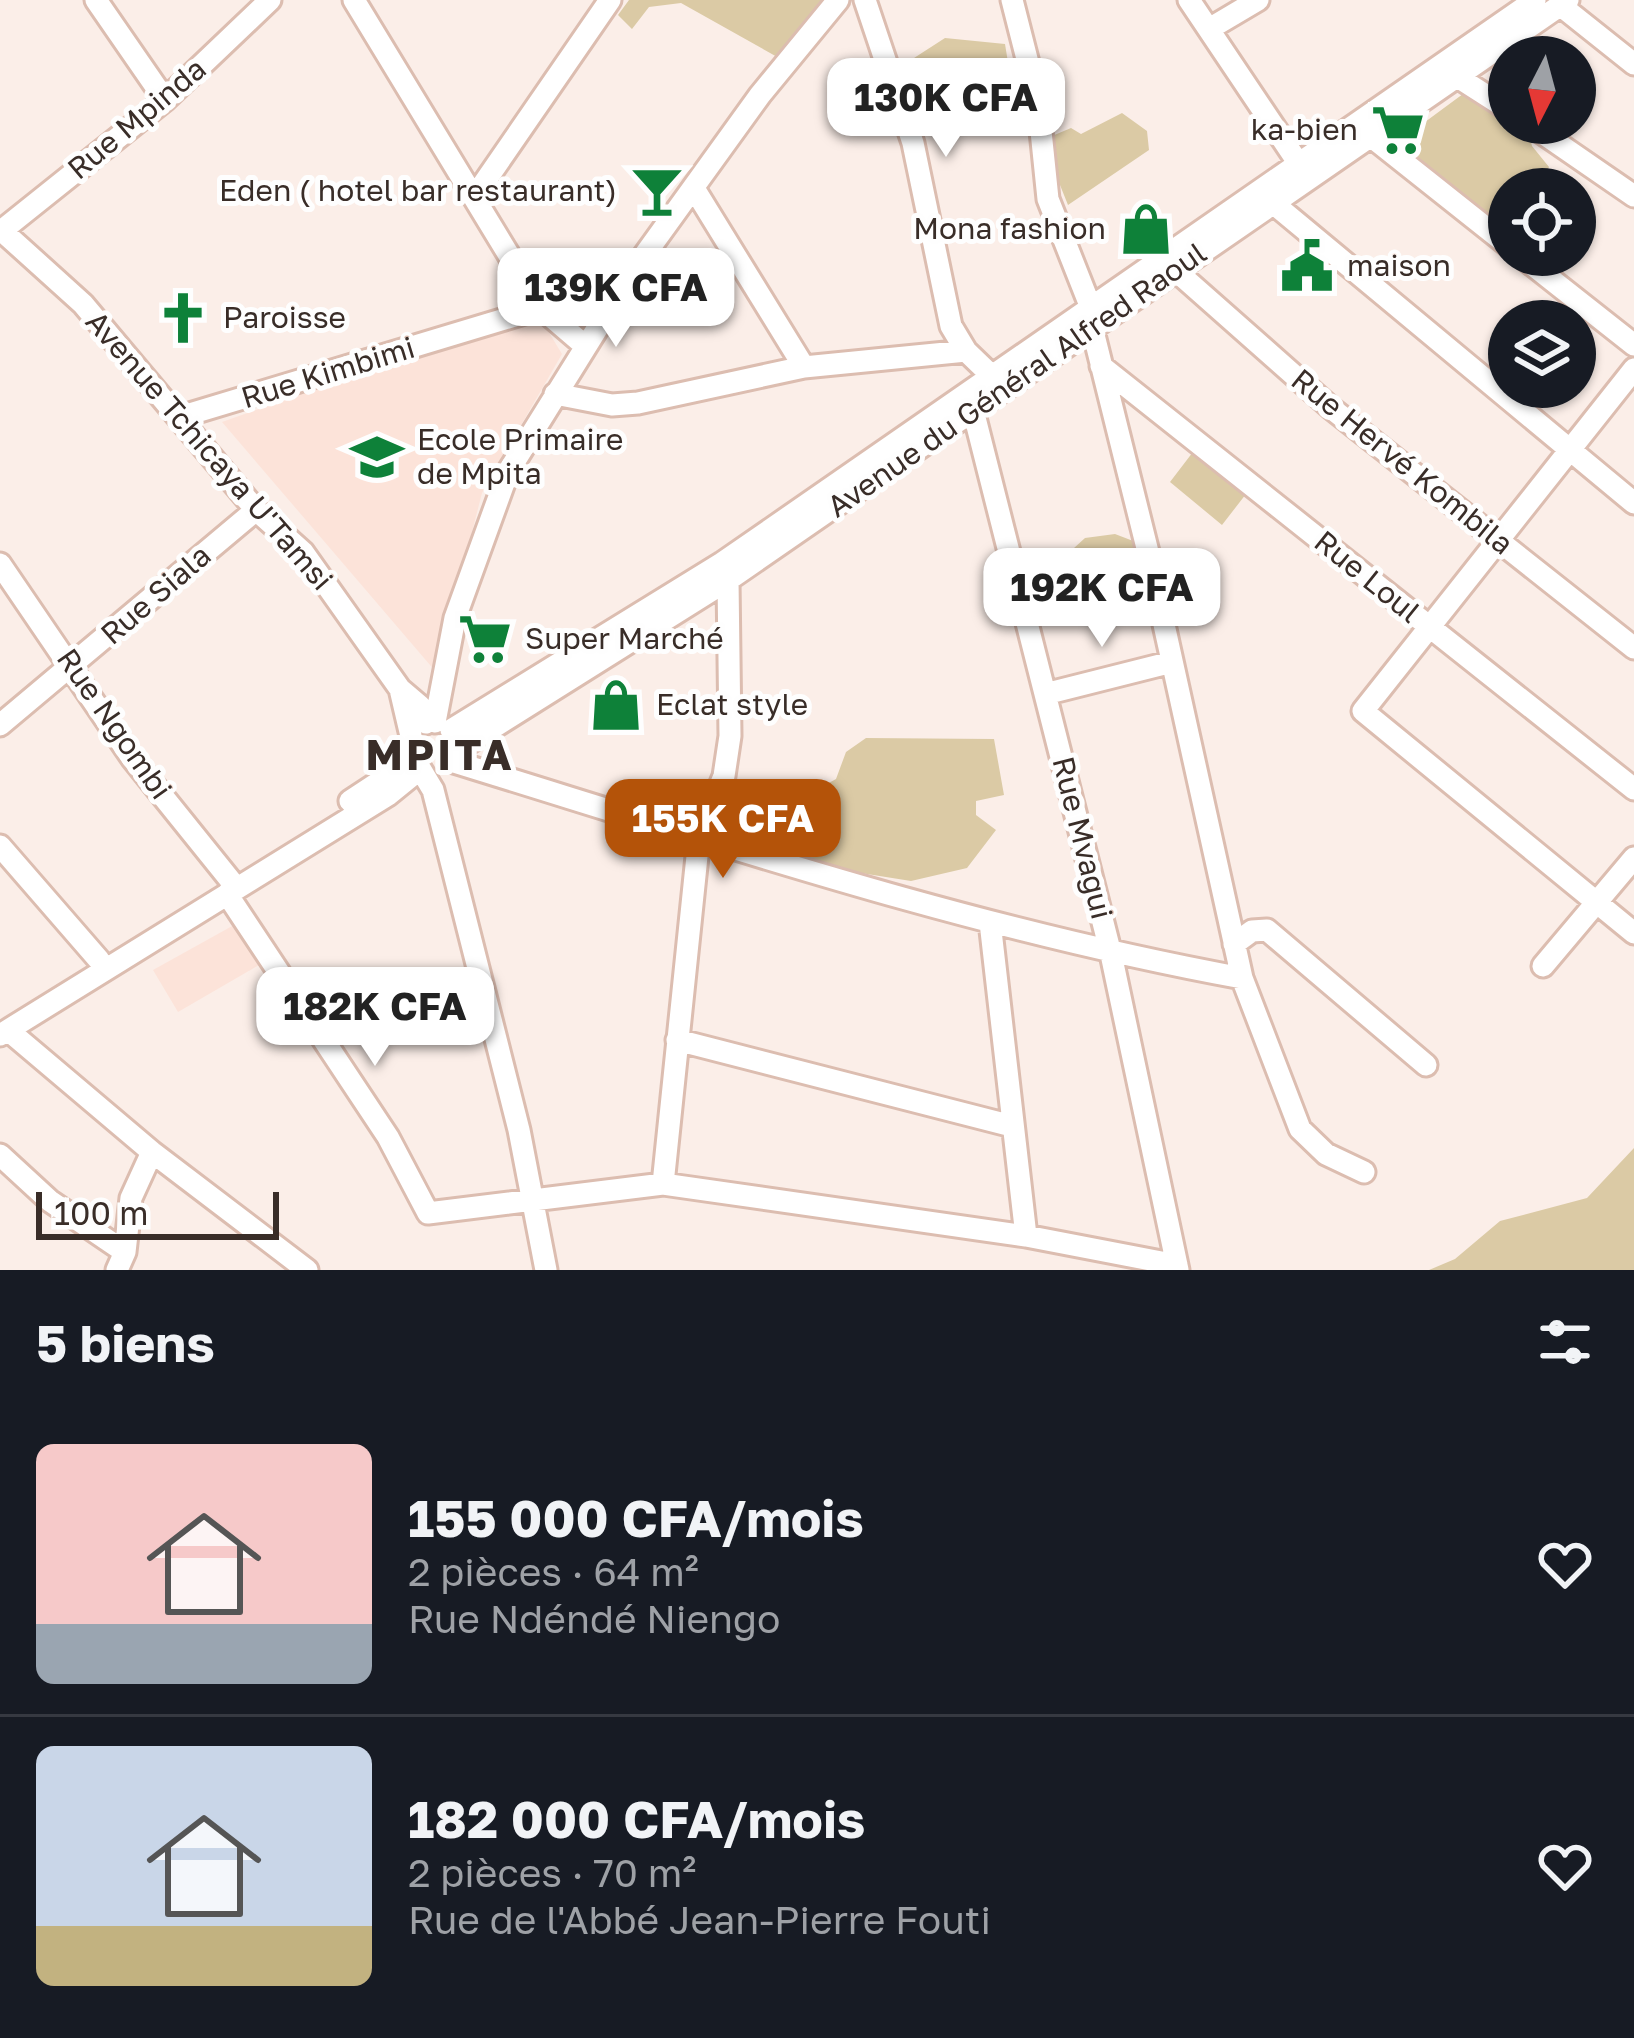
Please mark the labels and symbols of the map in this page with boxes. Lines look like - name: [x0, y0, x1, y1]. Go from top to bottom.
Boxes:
- north arrow: [1488, 36, 1596, 144]
- street label: Rue Mpinda: [60, 50, 213, 186]
- pin: 130K CFA: [822, 58, 1070, 160]
- supermarket icon: ka-bien: [1369, 101, 1427, 159]
- place label: ka-bien: [1251, 111, 1358, 147]
- bar icon: Eden ( hotel bar restaurant): [628, 162, 686, 220]
- place label: Eden ( hotel bar restaurant): [219, 172, 617, 208]
- shop icon: Mona fashion: [1117, 200, 1175, 258]
- place label: Mona fashion: [913, 210, 1106, 246]
- street label: Avenue du Général Alfred Raoul: [820, 234, 1213, 524]
- public building icon: maison: [1278, 237, 1336, 295]
- place label: maison: [1347, 247, 1451, 283]
- pin: 139K CFA: [492, 248, 740, 350]
- church icon: Paroisse: [154, 289, 212, 347]
- place label: Paroisse: [223, 299, 346, 335]
- street label: Avenue Tchicaya U'Tamsi: [79, 303, 341, 597]
- street label: Rue Kimbimi: [237, 329, 419, 415]
- street label: Rue Hervé Kombila: [1285, 361, 1521, 562]
- place label: Ecole Primaire de Mpita: [417, 421, 623, 491]
- school or university icon: Ecole Primaire de Mpita: [348, 428, 406, 486]
- street label: Rue Loul: [1308, 523, 1428, 630]
- street label: Rue Siala: [93, 537, 218, 652]
- pin: 192K CFA: [978, 548, 1226, 650]
- supermarket icon: Super Marché: [456, 610, 514, 668]
- place label: Super Marché: [525, 620, 724, 656]
- street label: Rue Ngombi: [50, 641, 180, 805]
- shop icon: Eclat style: [587, 676, 645, 734]
- place label: Eclat style: [656, 686, 808, 722]
- district label: MPITA: [366, 729, 514, 779]
- street label: Rue Mvagui: [1045, 753, 1121, 923]
- pin: 155K CFA: [599, 779, 847, 881]
- pin: 182K CFA: [251, 967, 499, 1069]
- scale bar: [36, 1186, 279, 1239]

